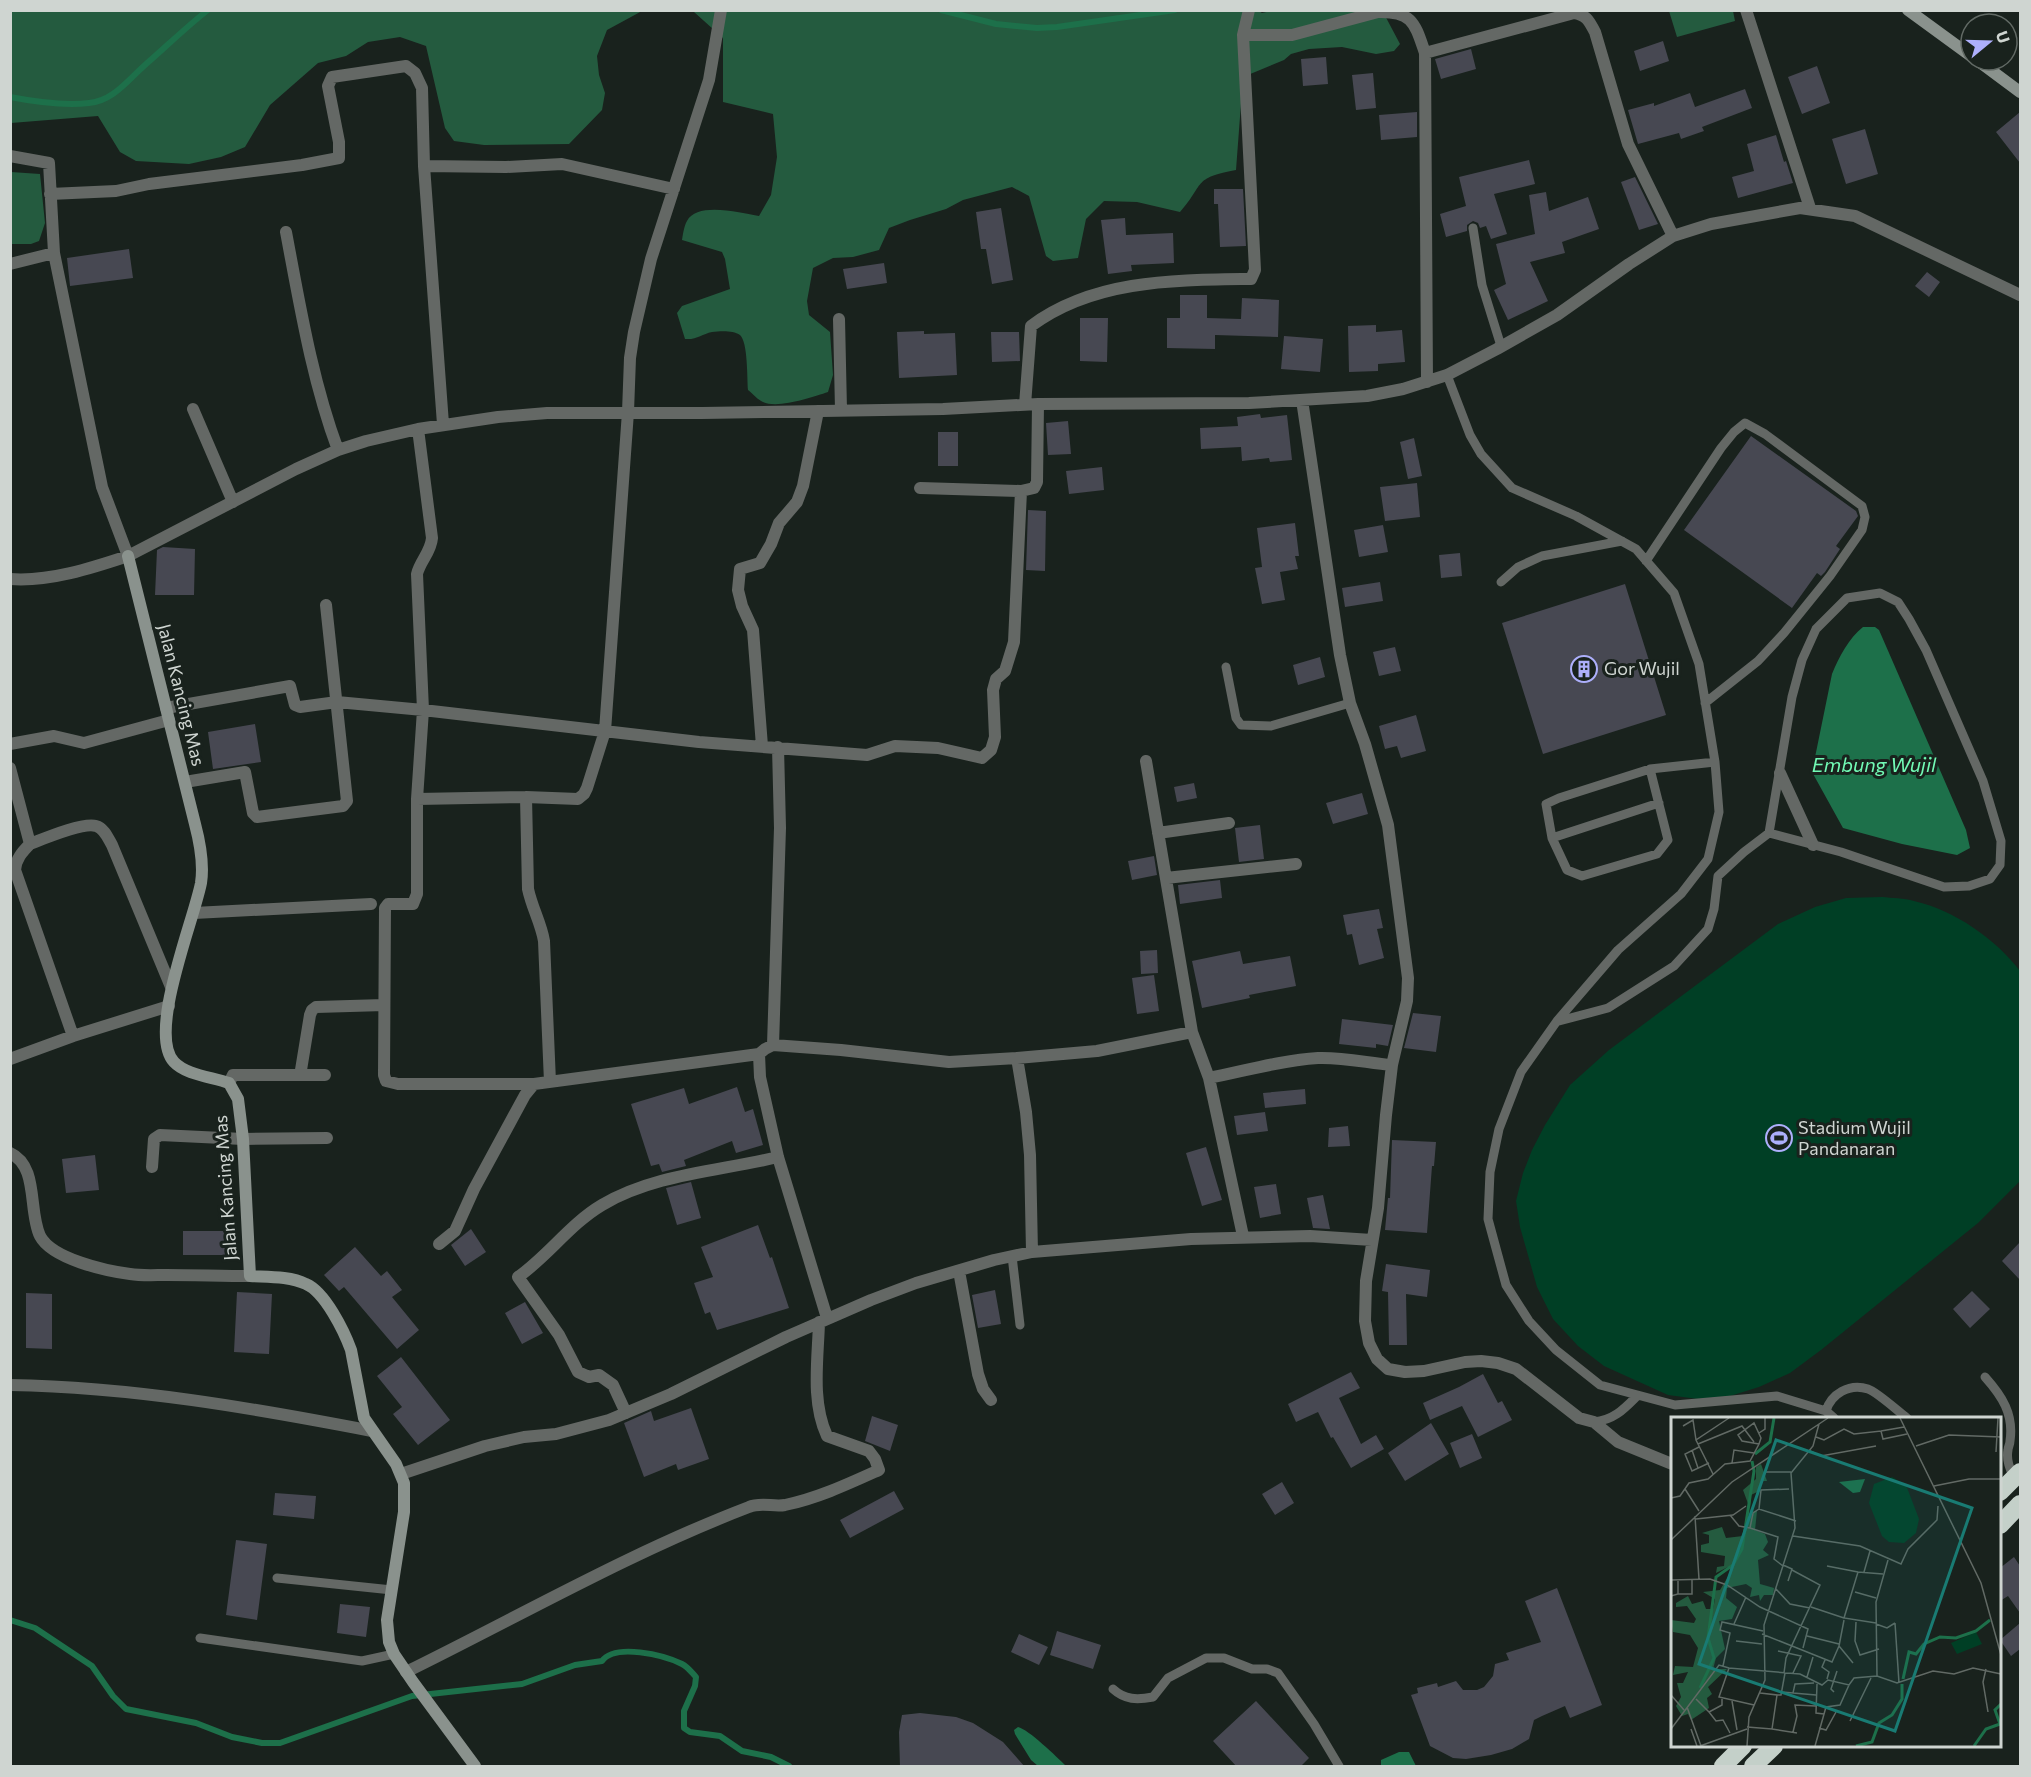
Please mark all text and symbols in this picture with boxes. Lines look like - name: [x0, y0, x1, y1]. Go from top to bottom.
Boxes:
- north arrow: [1959, 12, 2019, 72]
- text: U: [1993, 28, 2015, 46]
- street label: Jalan Kancing Mas: [154, 621, 210, 768]
- building icon: Gor Wujil: [1569, 654, 1599, 684]
- place label: Gor Wujil: [1604, 657, 1680, 679]
- water label: Embung Wujil: [1812, 752, 1937, 776]
- street label: Jalan Kancing Mas: [209, 1115, 241, 1262]
- place label: Stadium Wujil Pandanaran: [1798, 1116, 1911, 1159]
- sports icon: Stadium Wujil Pandanaran: [1764, 1123, 1794, 1153]
- inset map: [1671, 1417, 2001, 1747]

